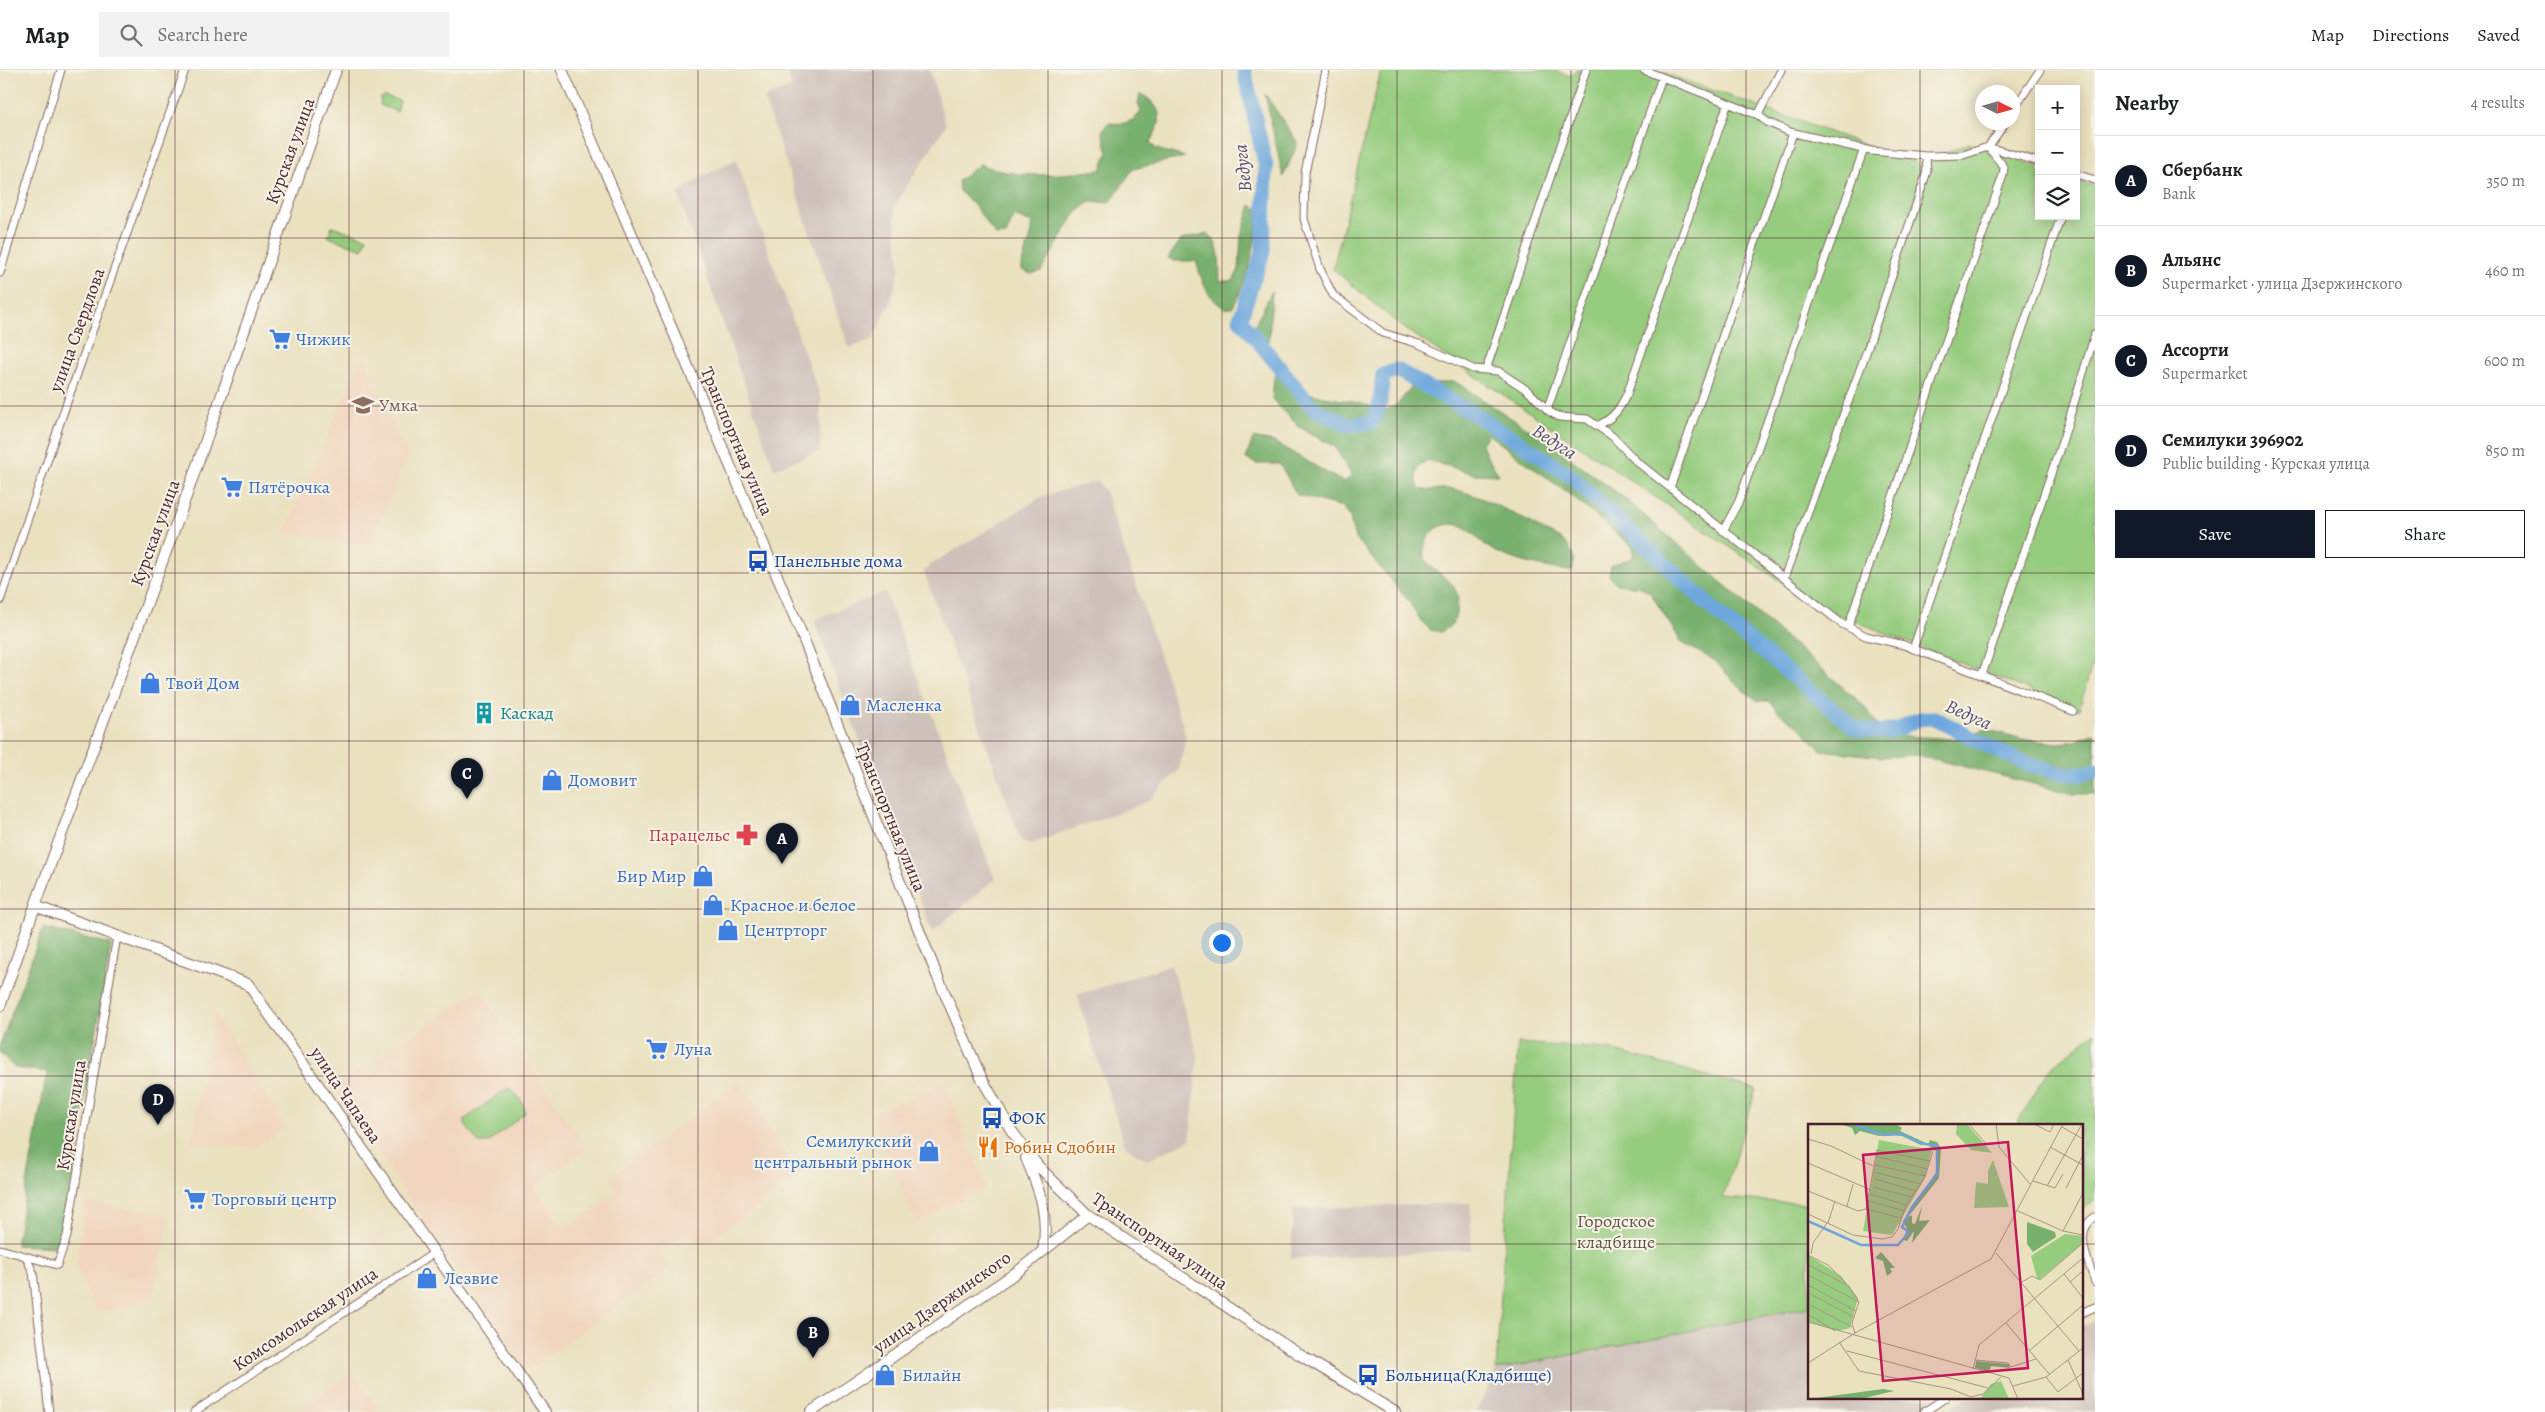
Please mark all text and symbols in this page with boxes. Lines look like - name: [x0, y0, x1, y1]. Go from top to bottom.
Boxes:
- search box: [99, 12, 449, 57]
- text: Map: [25, 19, 69, 51]
- icon: search: [117, 21, 145, 49]
- text: Search here: [157, 22, 248, 48]
- text: Map: [2311, 23, 2344, 47]
- text: Directions: [2372, 23, 2449, 47]
- text: Saved: [2477, 23, 2520, 47]
- north arrow: [1975, 85, 2020, 130]
- map controls: [2035, 85, 2080, 220]
- button: +: [2035, 85, 2080, 130]
- text: Nearby: [2115, 89, 2178, 117]
- text: 4 results: [2471, 92, 2525, 114]
- street label: Курская улица: [260, 94, 321, 208]
- button: −: [2035, 130, 2080, 175]
- water label: Ведуга: [1228, 142, 1258, 193]
- text: Сбербанк: [2162, 157, 2243, 183]
- text: A: [2126, 170, 2136, 192]
- text: 350 m: [2486, 170, 2525, 192]
- button: layers: [2035, 175, 2080, 220]
- text: Bank: [2162, 183, 2196, 205]
- text: Альянс: [2162, 247, 2221, 273]
- text: B: [2126, 260, 2136, 282]
- text: 460 m: [2485, 260, 2525, 282]
- street label: улица Свердлова: [43, 264, 111, 396]
- text: Supermarket · улица Дзержинского: [2162, 273, 2402, 295]
- supermarket icon: Чижик: [267, 326, 293, 352]
- place label: Чижик: [296, 327, 351, 351]
- text: Ассорти: [2162, 337, 2229, 363]
- text: C: [2126, 350, 2136, 372]
- text: 600 m: [2484, 350, 2525, 372]
- street label: Транспортная улица: [695, 363, 779, 520]
- text: Supermarket: [2162, 363, 2248, 385]
- school or university icon: Умка: [350, 392, 376, 418]
- place label: Умка: [379, 393, 419, 417]
- water label: Ведуга: [1527, 418, 1582, 466]
- text: Семилуки 396902: [2162, 427, 2303, 453]
- text: D: [2125, 440, 2137, 462]
- text: 850 m: [2485, 440, 2525, 462]
- text: Public building · Курская улица: [2162, 453, 2370, 475]
- supermarket icon: Пятёрочка: [219, 474, 245, 500]
- place label: Пятёрочка: [248, 475, 331, 499]
- street label: Курская улица: [125, 476, 186, 590]
- button: Save: [2115, 510, 2315, 558]
- button: Share: [2325, 510, 2525, 558]
- bus stop icon: Панельные дома: [745, 548, 771, 574]
- place label: Панельные дома: [774, 549, 903, 573]
- shop icon: Твой Дом: [137, 670, 163, 696]
- place label: Твой Дом: [166, 671, 240, 695]
- shop icon: Масленка: [837, 692, 863, 718]
- place label: Масленка: [866, 693, 943, 717]
- water label: Ведуга: [1941, 693, 1996, 737]
- building icon: Каскад: [471, 700, 497, 726]
- place label: Каскад: [500, 701, 554, 725]
- street label: Транспортная улица: [850, 739, 932, 896]
- pin: C: [451, 758, 483, 799]
- shop icon: Домовит: [539, 767, 565, 793]
- place label: Домовит: [568, 768, 637, 792]
- pharmacy icon: Парацельс: [734, 822, 760, 848]
- place label: Парацельс: [649, 823, 730, 847]
- pin: A: [766, 823, 798, 864]
- shop icon: Бир Мир: [690, 863, 716, 889]
- place label: Бир Мир: [617, 864, 686, 888]
- shop icon: Красное и белое: [700, 892, 726, 918]
- place label: Красное и белое: [730, 893, 856, 917]
- shop icon: Центрторг: [715, 917, 741, 943]
- place label: Центрторг: [744, 918, 828, 942]
- your location: [1209, 930, 1235, 956]
- supermarket icon: Луна: [644, 1036, 670, 1062]
- place label: Луна: [674, 1037, 713, 1061]
- street label: улица Чапаева: [304, 1041, 388, 1149]
- street label: Курская улица: [50, 1057, 92, 1172]
- pin: D: [142, 1084, 174, 1125]
- bus stop icon: ФОК: [979, 1105, 1005, 1131]
- place label: ФОК: [1009, 1106, 1046, 1130]
- inset map: [1808, 1124, 2082, 1400]
- place label: Семилукский центральный рынок: [754, 1129, 912, 1174]
- restaurant icon: Робин Сдобин: [975, 1134, 1001, 1160]
- place label: Робин Сдобин: [1004, 1135, 1116, 1159]
- shop icon: Семилукский центральный рынок: [916, 1138, 942, 1164]
- supermarket icon: Торговый центр: [182, 1186, 208, 1212]
- place label: Торговый центр: [212, 1187, 337, 1211]
- street label: Транспортная улица: [1087, 1187, 1233, 1296]
- park label: Городское кладбище: [1577, 1209, 1655, 1254]
- street label: улица Дзержинского: [867, 1245, 1016, 1359]
- street label: Комсомольская улица: [228, 1261, 383, 1376]
- shop icon: Лезвие: [414, 1265, 440, 1291]
- place label: Лезвие: [444, 1266, 499, 1290]
- pin: B: [797, 1317, 829, 1358]
- shop icon: Билайн: [872, 1362, 898, 1388]
- bus stop icon: Больница(Кладбище): [1355, 1362, 1381, 1388]
- place label: Билайн: [902, 1363, 962, 1387]
- place label: Больница(Кладбище): [1385, 1363, 1551, 1387]

